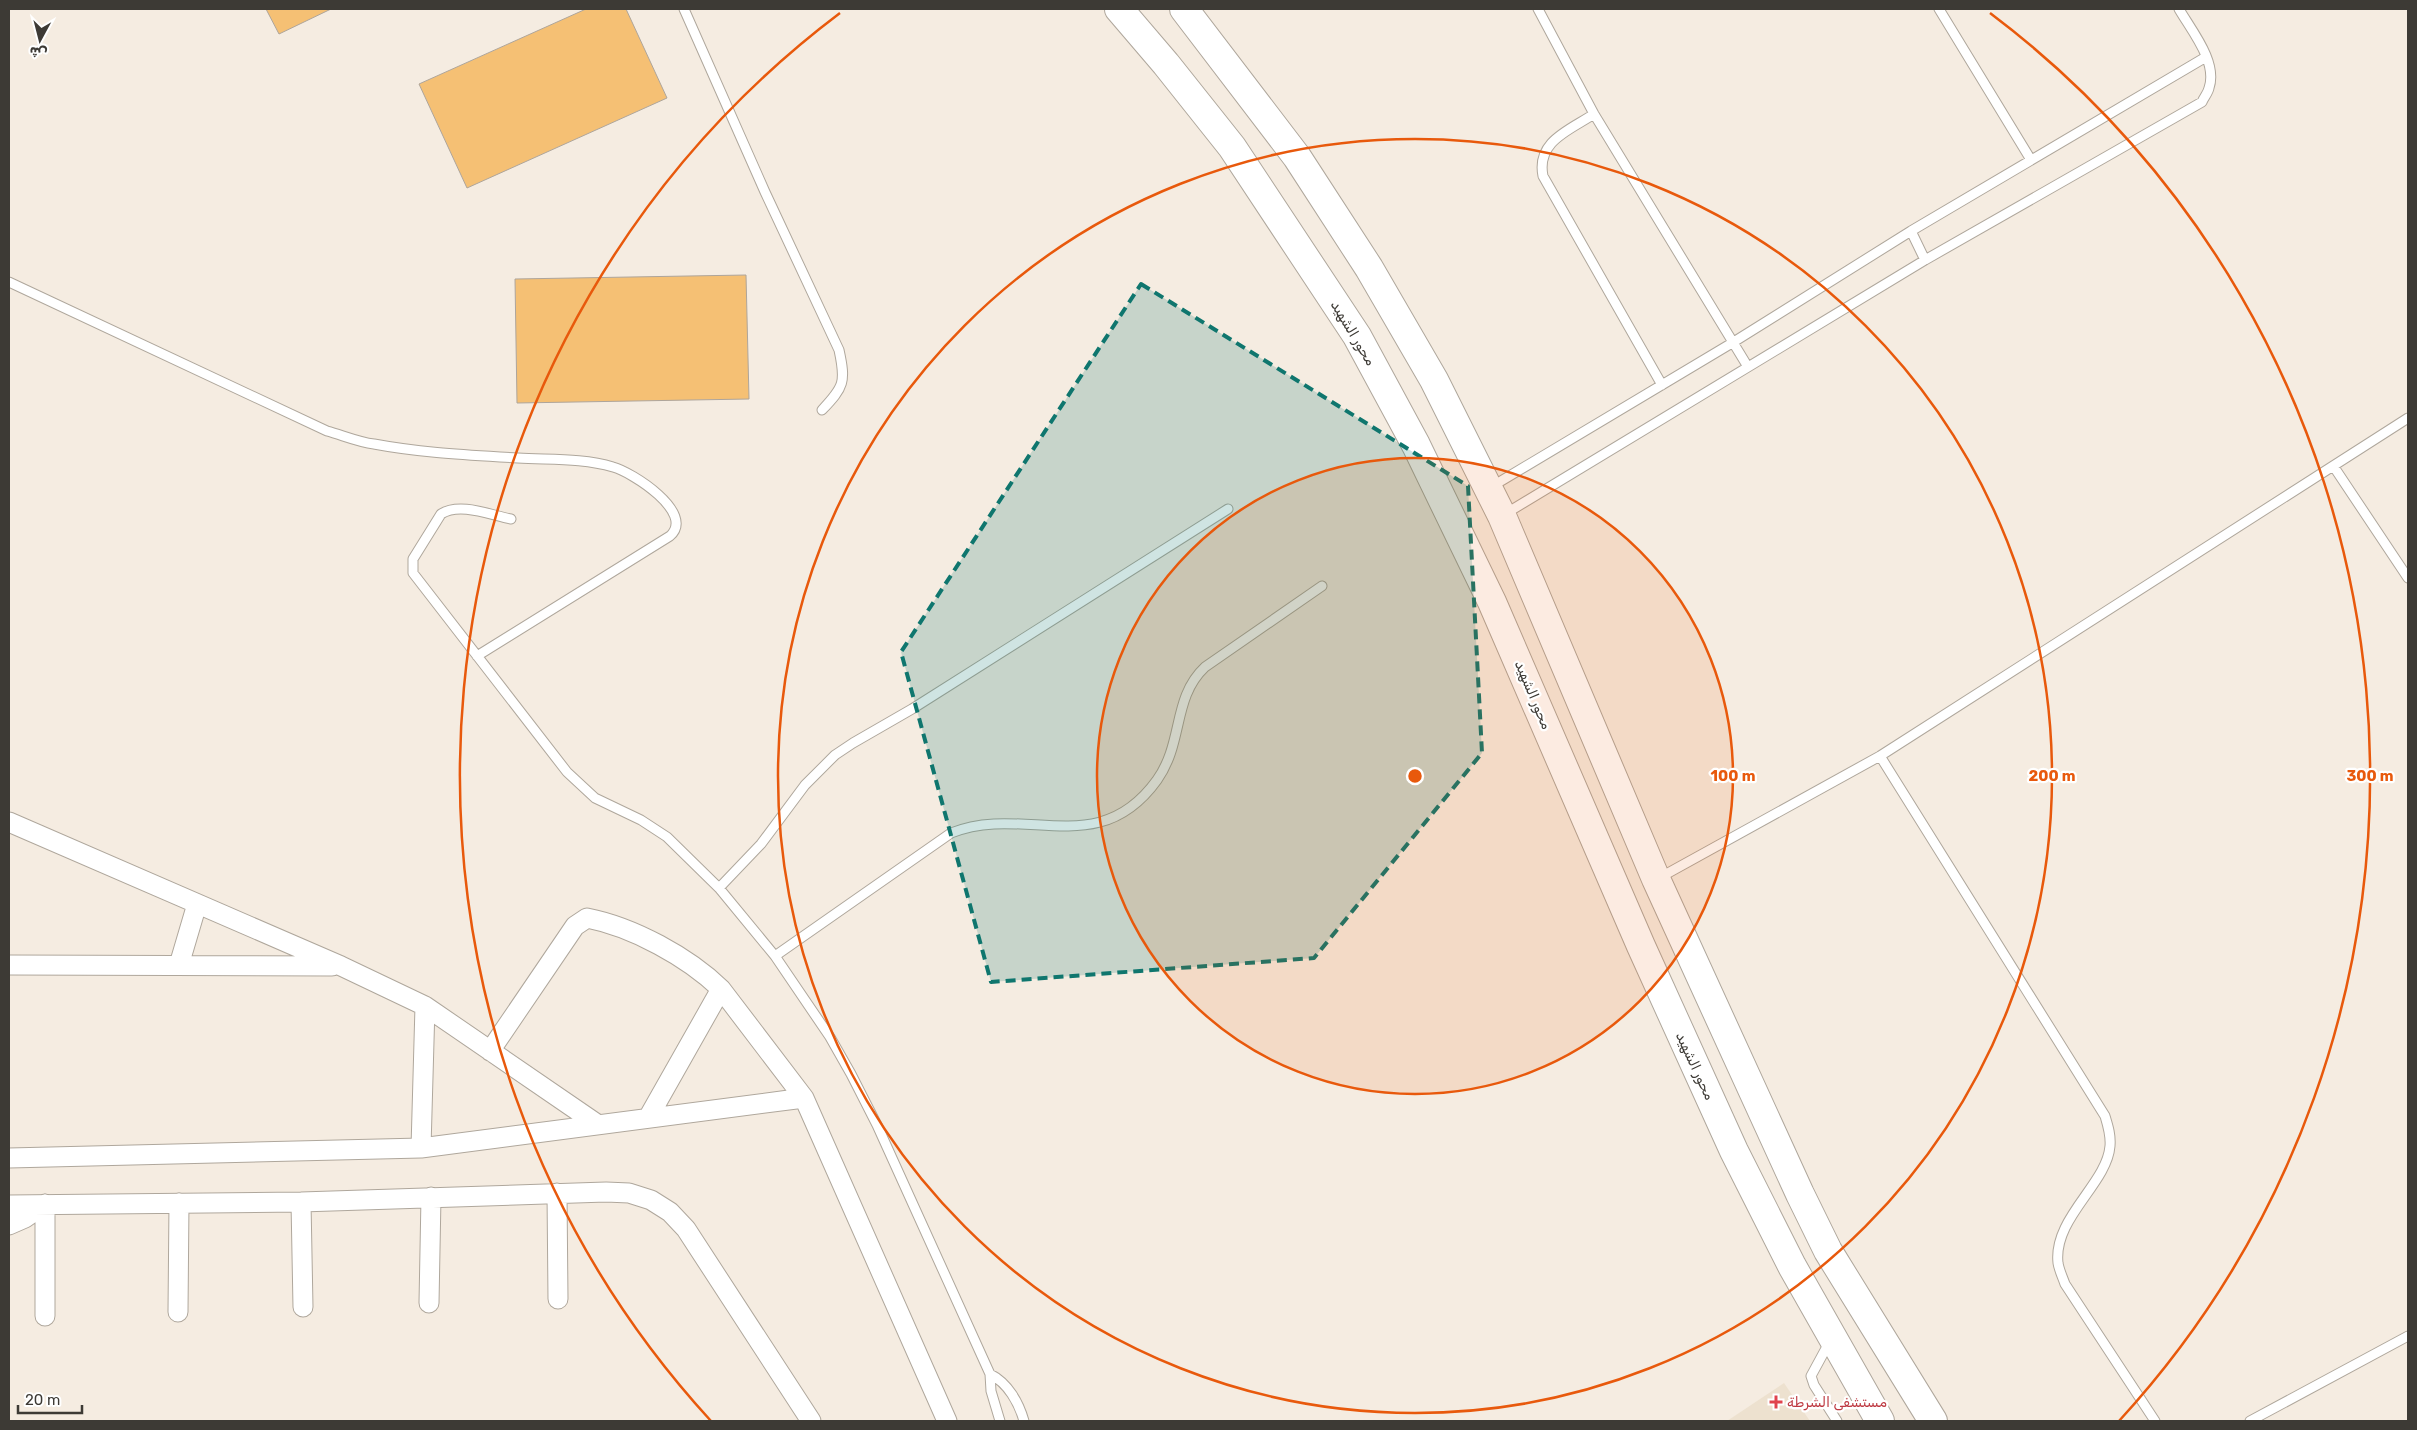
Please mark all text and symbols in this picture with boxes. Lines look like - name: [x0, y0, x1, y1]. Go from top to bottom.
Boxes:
- north arrow: [15, 15, 65, 65]
- text: ش: [28, 43, 48, 62]
- street label: محور الشهيد: [1327, 297, 1379, 369]
- street label: محور الشهيد: [1511, 658, 1555, 732]
- centre of rings: [1406, 767, 1424, 785]
- text: 100 m: [1711, 767, 1755, 785]
- text: 200 m: [2028, 767, 2076, 785]
- text: 300 m: [2346, 767, 2394, 785]
- street label: محور الشهيد: [1672, 1029, 1718, 1103]
- scale bar: [18, 1382, 81, 1414]
- text: 20 m: [25, 1391, 60, 1409]
- place label: مستشفى الشرطة: [1787, 1394, 1887, 1411]
- marker: مستشفى الشرطة: [1769, 1395, 1783, 1409]

